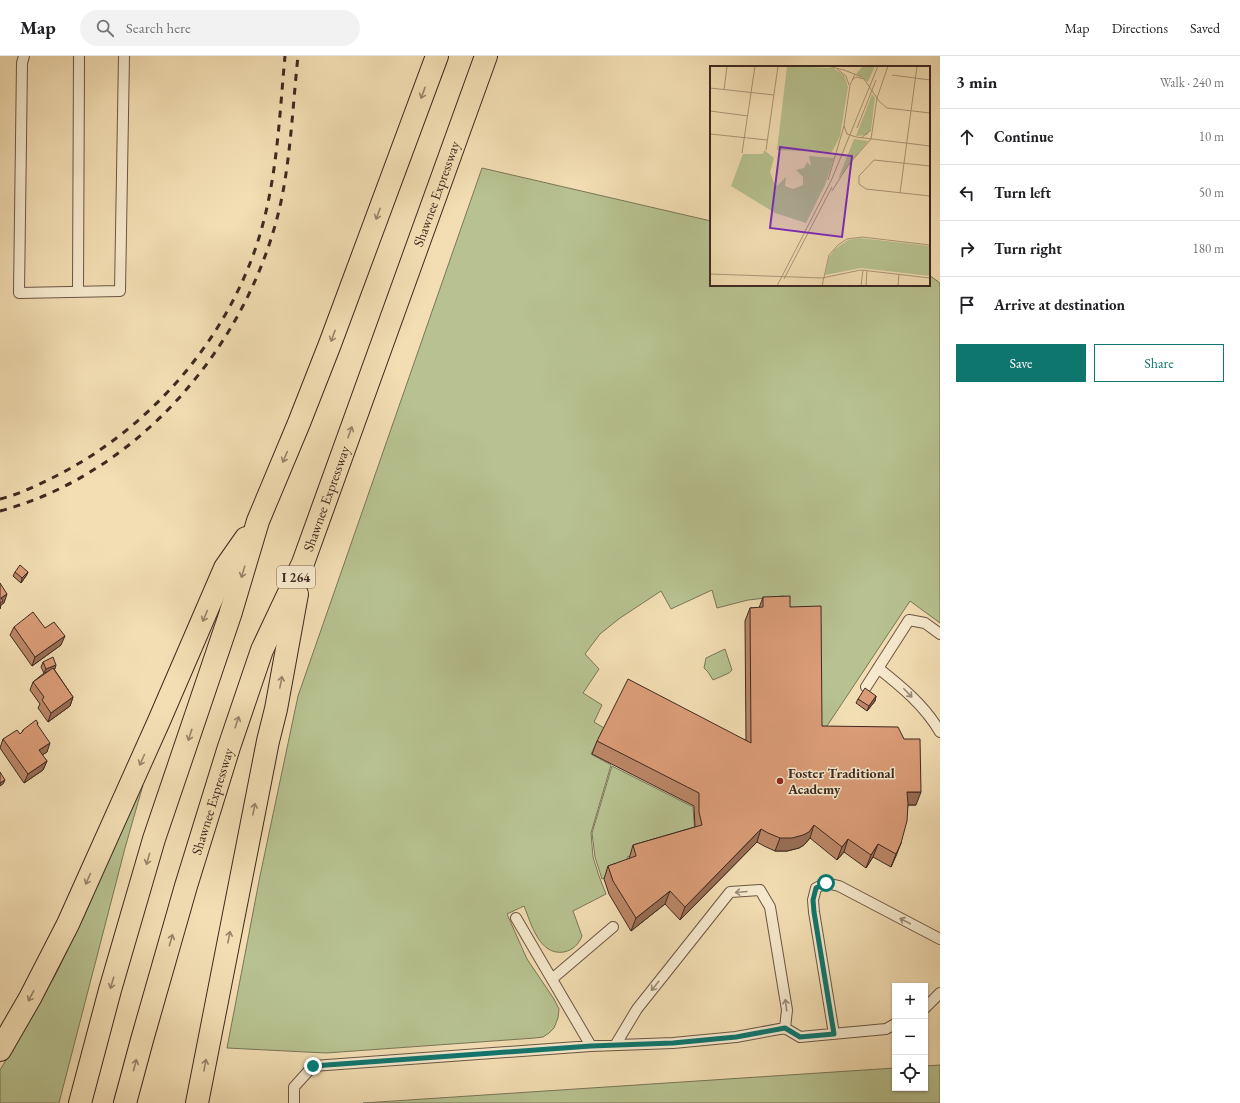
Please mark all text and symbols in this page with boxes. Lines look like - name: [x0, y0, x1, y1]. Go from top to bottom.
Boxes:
- search box: [80, 10, 360, 46]
- text: Map: [20, 15, 56, 40]
- icon: search: [94, 17, 116, 39]
- text: Search here: [126, 18, 191, 37]
- text: Map: [1064, 19, 1090, 37]
- text: Directions: [1112, 19, 1168, 37]
- text: Saved: [1190, 19, 1220, 37]
- inset map: [710, 66, 930, 286]
- text: 3 min: [956, 71, 997, 93]
- text: Walk · 240 m: [1160, 74, 1224, 91]
- one-way arrow: [419, 86, 427, 98]
- icon: ahead: [956, 126, 978, 148]
- text: Continue: [994, 127, 1054, 146]
- text: 10 m: [1199, 128, 1224, 145]
- street label: Shawnee Expressway: [409, 138, 464, 249]
- icon: left: [956, 182, 978, 204]
- text: Turn left: [994, 183, 1051, 202]
- text: 50 m: [1199, 184, 1224, 201]
- one-way arrow: [374, 208, 382, 220]
- icon: right: [956, 238, 978, 260]
- text: Turn right: [994, 239, 1062, 258]
- text: 180 m: [1193, 240, 1224, 257]
- icon: arrive: [956, 294, 978, 316]
- text: Arrive at destination: [994, 295, 1125, 314]
- one-way arrow: [328, 330, 336, 342]
- button: Save: [956, 344, 1086, 382]
- button: Share: [1094, 344, 1224, 382]
- one-way arrow: [347, 426, 355, 438]
- street label: Shawnee Expressway: [299, 443, 354, 554]
- one-way arrow: [281, 451, 288, 463]
- one-way arrow: [239, 565, 246, 578]
- road number: I 264: [277, 566, 315, 588]
- one-way arrow: [201, 609, 209, 621]
- one-way arrow: [277, 676, 285, 689]
- one-way arrow: [903, 688, 913, 698]
- one-way arrow: [234, 716, 242, 728]
- one-way arrow: [186, 729, 193, 742]
- street label: Shawnee Expressway: [187, 745, 237, 857]
- one-way arrow: [138, 754, 145, 766]
- place label: Foster Traditional Academy: [787, 764, 895, 798]
- marker: Foster Traditional Academy: [775, 776, 785, 786]
- one-way arrow: [251, 803, 259, 816]
- one-way arrow: [144, 852, 151, 865]
- one-way arrow: [84, 873, 91, 885]
- route start: [817, 874, 835, 892]
- one-way arrow: [735, 888, 748, 895]
- one-way arrow: [900, 917, 912, 924]
- one-way arrow: [226, 931, 234, 944]
- one-way arrow: [168, 934, 175, 947]
- one-way arrow: [108, 977, 115, 990]
- one-way arrow: [651, 980, 660, 991]
- map controls: [892, 983, 928, 1091]
- button: +: [892, 983, 928, 1019]
- one-way arrow: [27, 989, 35, 1001]
- one-way arrow: [782, 999, 790, 1012]
- button: −: [892, 1019, 928, 1055]
- button: locate: [892, 1055, 928, 1091]
- route end: [304, 1057, 322, 1075]
- one-way arrow: [132, 1059, 140, 1072]
- one-way arrow: [201, 1059, 209, 1072]

